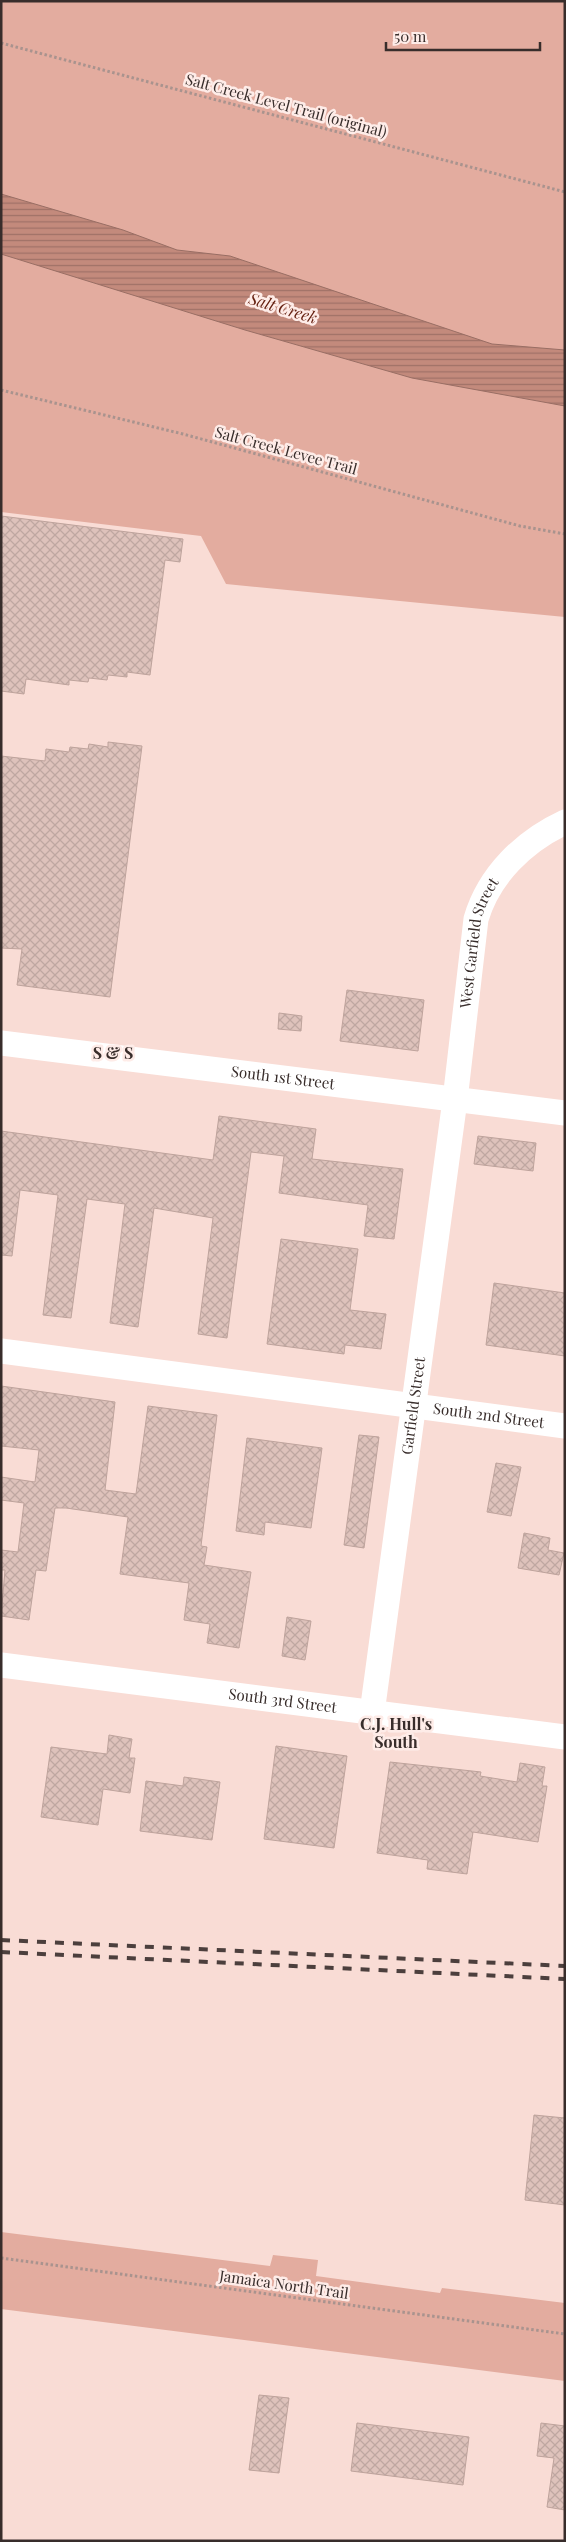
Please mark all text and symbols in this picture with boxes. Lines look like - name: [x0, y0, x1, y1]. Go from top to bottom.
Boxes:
- scale bar: [386, 20, 540, 52]
- text: 50 m: [394, 26, 427, 46]
- street label: Salt Creek Level Trail (original): [183, 68, 389, 142]
- water label: Salt Creek: [246, 287, 320, 328]
- street label: Salt Creek Levee Trail: [213, 421, 360, 479]
- street label: West Garfield Street: [455, 873, 503, 1010]
- district label: S & S: [93, 1042, 133, 1063]
- street label: South 1st Street: [230, 1061, 337, 1093]
- street label: Garfield Street: [396, 1355, 429, 1456]
- street label: South 2nd Street: [432, 1398, 546, 1432]
- street label: South 3rd Street: [228, 1683, 339, 1717]
- district label: C.J. Hull's South: [360, 1713, 432, 1752]
- street label: Jamaica North Trail: [217, 2265, 350, 2303]

